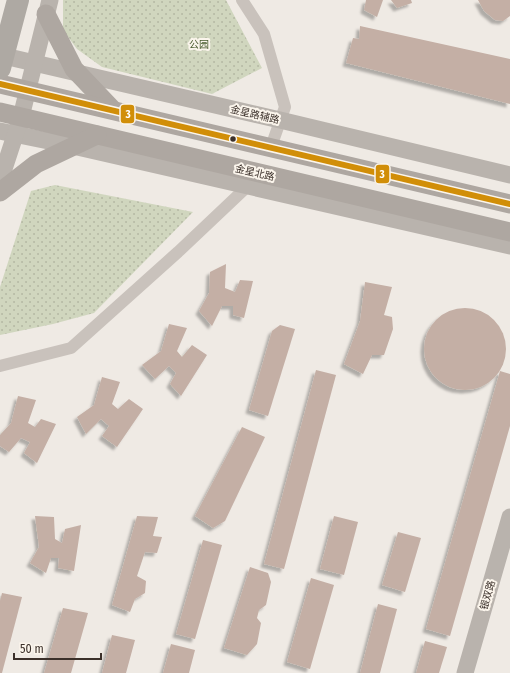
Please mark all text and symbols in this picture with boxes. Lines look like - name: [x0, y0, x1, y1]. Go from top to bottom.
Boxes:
- park label: 公园: [189, 39, 209, 51]
- line badge: 3: [120, 104, 135, 124]
- street label: 金星路辅路: [229, 104, 280, 126]
- text: 3: [124, 108, 131, 121]
- unlabelled marker: [228, 134, 238, 144]
- street label: 金星北路: [234, 163, 276, 183]
- line badge: 3: [375, 164, 390, 184]
- text: 3: [378, 168, 385, 181]
- street label: 银双路: [478, 579, 498, 611]
- scale bar: [14, 635, 101, 661]
- text: 50 m: [20, 642, 44, 656]

